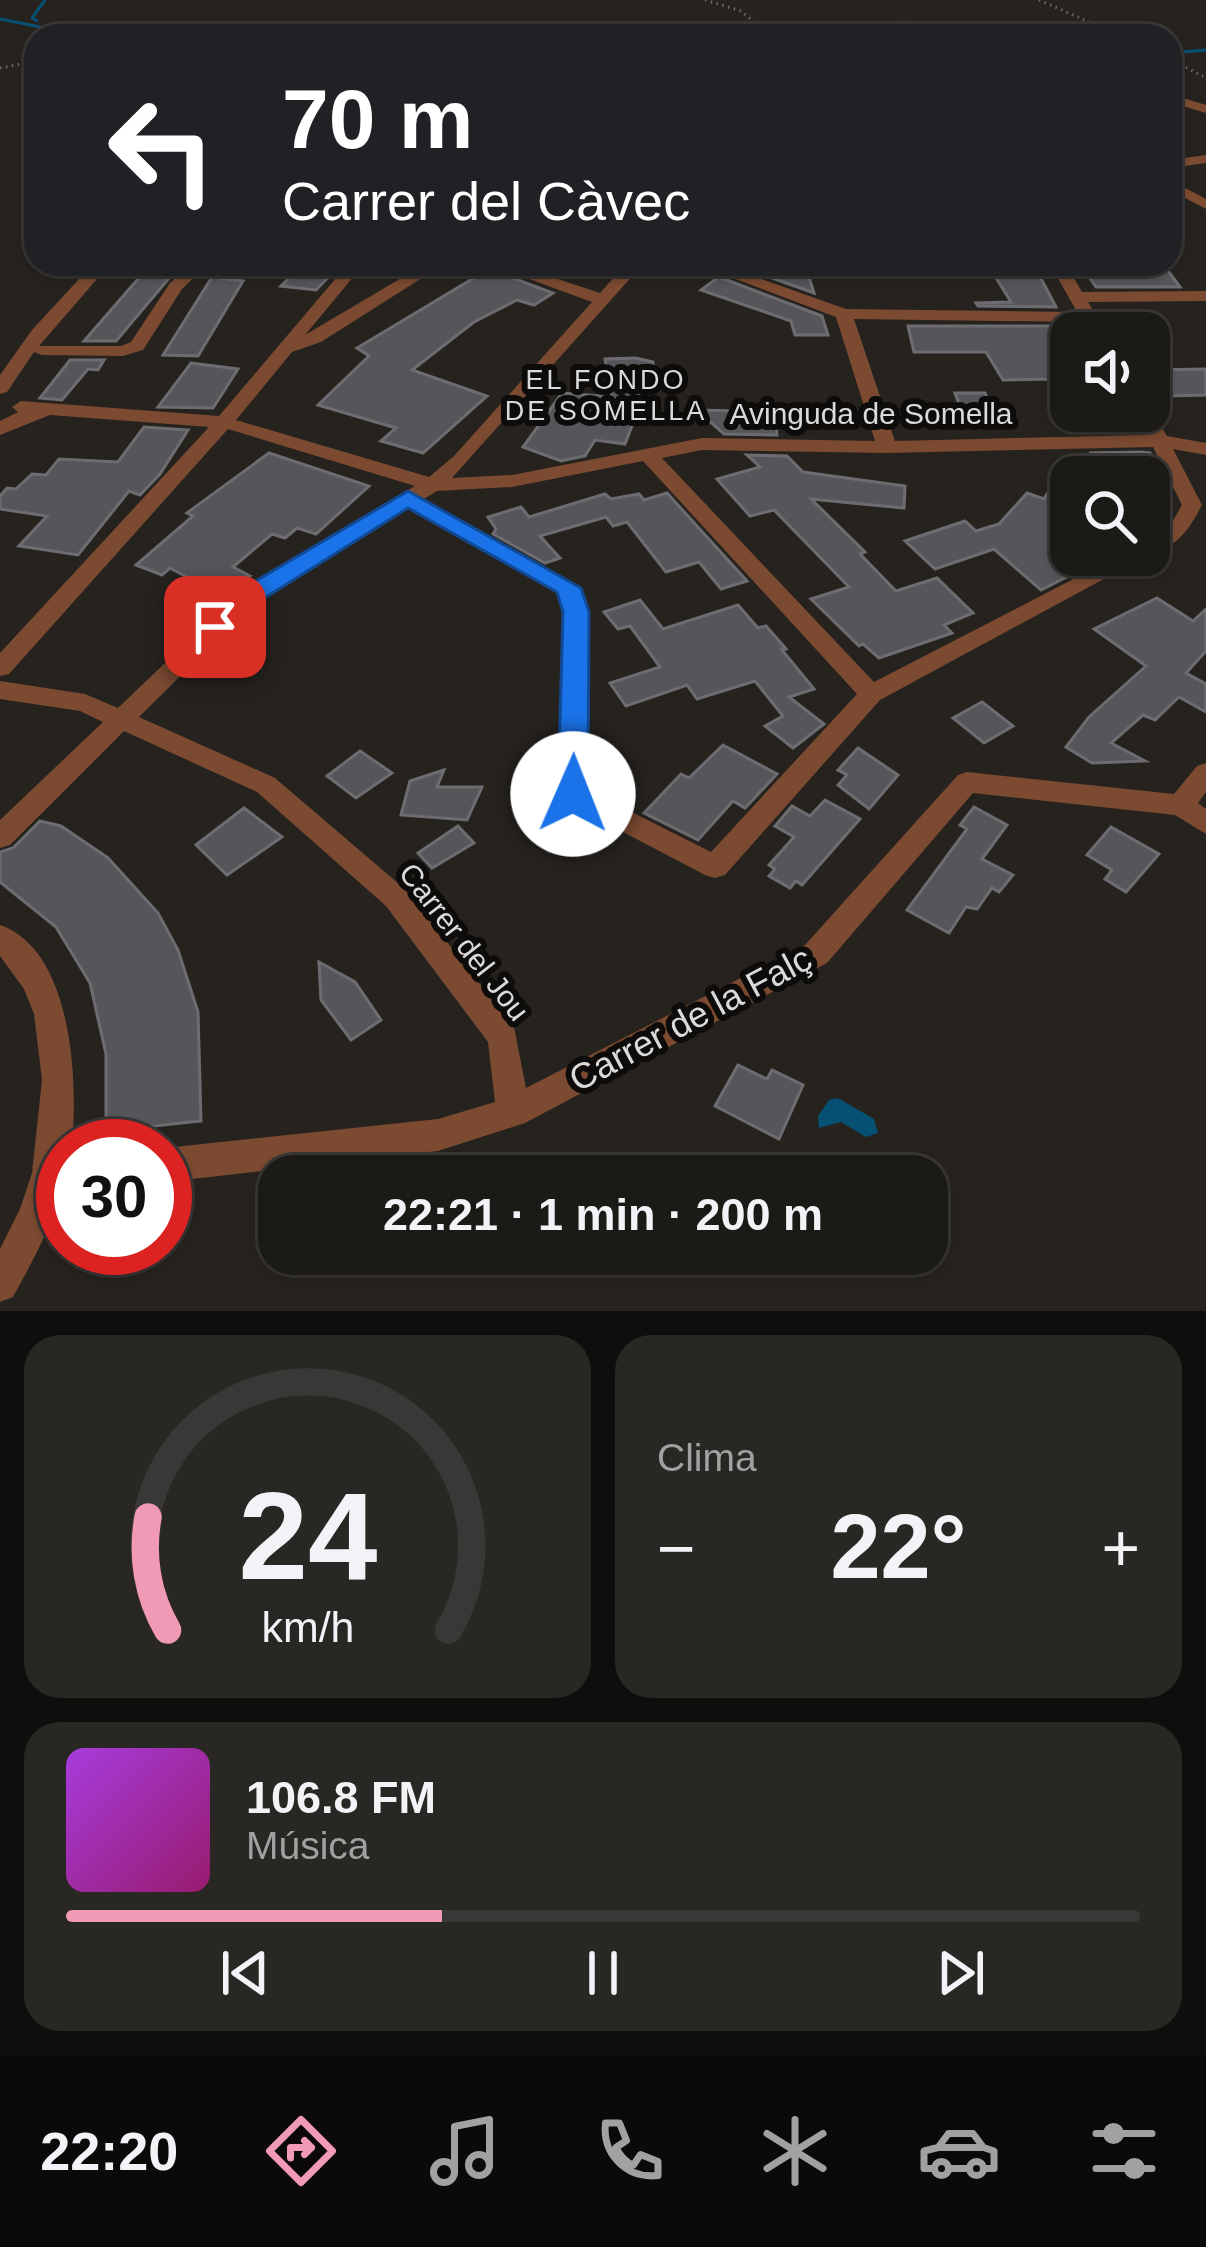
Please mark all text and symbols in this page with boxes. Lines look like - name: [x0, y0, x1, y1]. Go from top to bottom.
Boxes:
- icon: left: [84, 72, 240, 228]
- text: 70 m: [282, 72, 473, 166]
- text: Carrer del Càvec: [282, 171, 690, 231]
- map controls: [1050, 312, 1170, 576]
- button: sound: [1050, 312, 1170, 432]
- district label: EL FONDO DE SOMELLA: [505, 365, 707, 426]
- street label: Avinguda de Somella: [730, 397, 1013, 430]
- button: search: [1050, 456, 1170, 576]
- pin: [164, 576, 266, 678]
- icon: arrive: [182, 594, 248, 660]
- position arrow: [510, 731, 636, 857]
- street label: Carrer del Jou: [393, 857, 536, 1027]
- street label: Carrer de la Falç: [562, 937, 818, 1099]
- speed limit sign: 30: [36, 1119, 192, 1275]
- text: 22:21 · 1 min · 200 m: [383, 1189, 823, 1240]
- text: Clima: [657, 1436, 757, 1479]
- text: 24: [238, 1466, 377, 1605]
- text: 22°: [830, 1497, 967, 1597]
- text: −: [657, 1511, 696, 1585]
- text: +: [1101, 1511, 1140, 1585]
- text: km/h: [261, 1602, 354, 1650]
- text: 106.8 FM: [246, 1772, 436, 1823]
- text: Música: [246, 1824, 370, 1867]
- icon: previous: [212, 1940, 278, 2006]
- icon: pause: [570, 1940, 636, 2006]
- icon: next: [928, 1940, 994, 2006]
- icon: directions: [259, 2109, 343, 2193]
- icon: music: [423, 2109, 507, 2193]
- icon: phone: [588, 2109, 672, 2193]
- icon: climate: [753, 2109, 837, 2193]
- icon: car: [917, 2109, 1001, 2193]
- icon: filters: [1082, 2109, 1166, 2193]
- text: 22:20: [40, 2121, 178, 2181]

